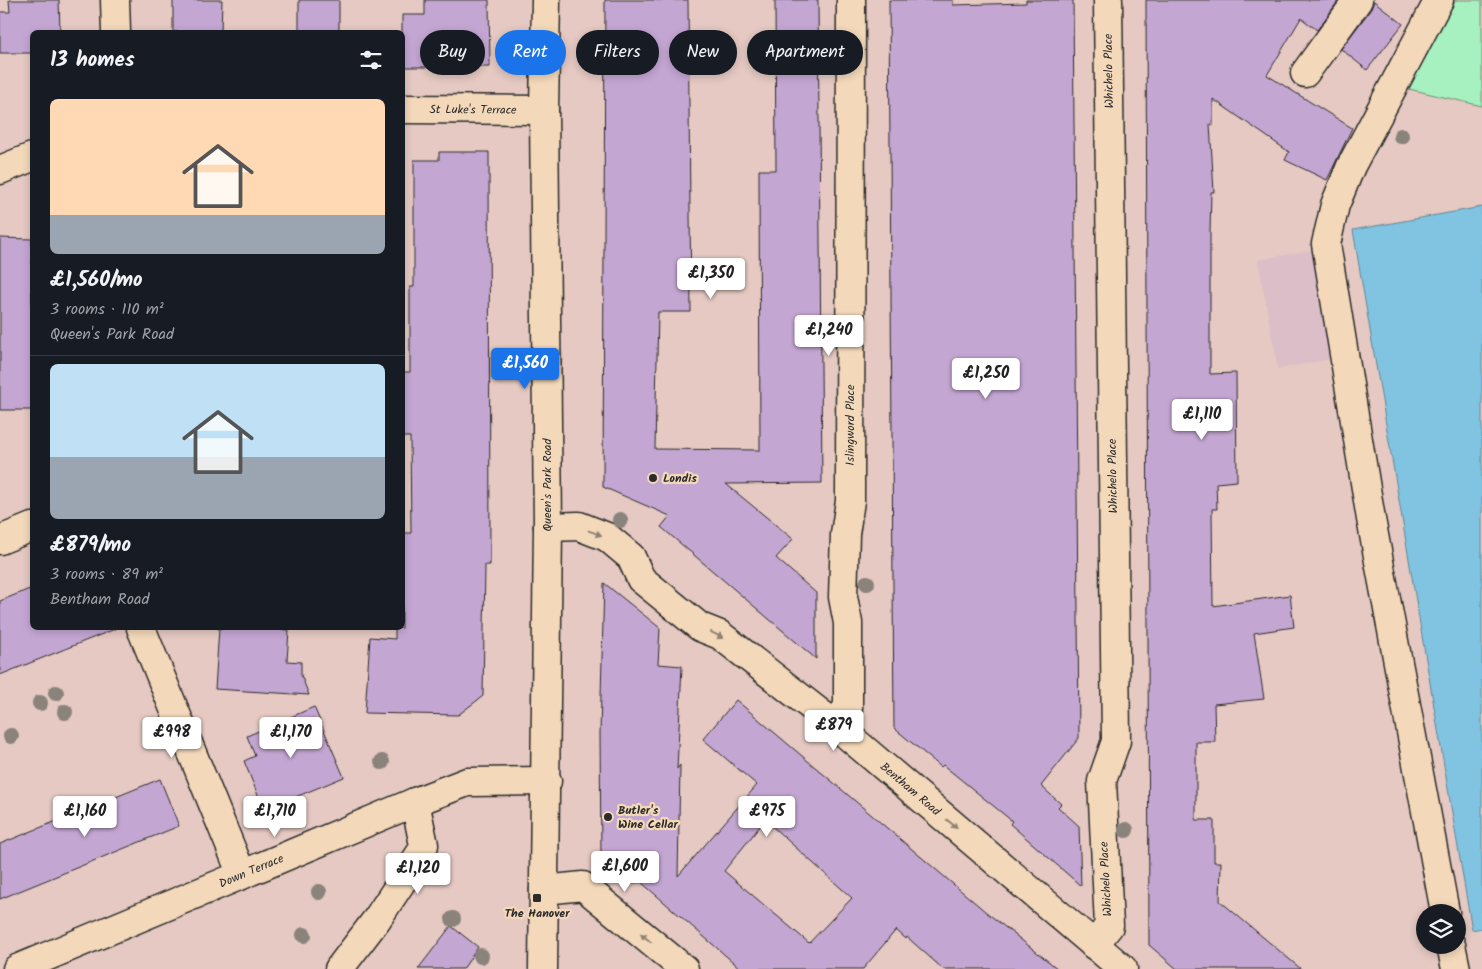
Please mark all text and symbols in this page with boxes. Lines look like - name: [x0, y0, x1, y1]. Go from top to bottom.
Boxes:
- chip: Buy: [420, 30, 485, 75]
- chip: Rent: [495, 30, 566, 75]
- chip: Filters: [576, 30, 659, 75]
- chip: New: [669, 30, 737, 75]
- chip: Apartment: [747, 30, 863, 75]
- street label: Whichelo Place: [1099, 33, 1119, 109]
- text: 13 homes: [50, 44, 135, 77]
- icon: filters: [357, 46, 385, 74]
- street label: St Luke's Terrace: [429, 100, 517, 119]
- icon: home: [173, 131, 263, 221]
- pin: £1,350: [670, 258, 752, 300]
- text: £1,350: [688, 261, 734, 286]
- text: £1,560/mo: [50, 264, 143, 297]
- text: 3 rooms · 110 m²: [50, 297, 164, 322]
- pin: £1,240: [788, 314, 870, 357]
- text: £1,240: [806, 318, 853, 343]
- text: Queen's Park Road: [50, 322, 174, 347]
- pin: £1,560: [484, 348, 566, 390]
- text: £1,560: [502, 351, 548, 376]
- pin: £1,250: [945, 358, 1027, 400]
- text: £1,250: [963, 361, 1009, 386]
- street label: Islingword Place: [841, 384, 860, 466]
- icon: home: [173, 397, 263, 487]
- pin: £1,110: [1161, 398, 1243, 441]
- text: £1,110: [1183, 402, 1221, 427]
- street label: Queen's Park Road: [538, 438, 557, 531]
- street label: Whichelo Place: [1103, 438, 1123, 514]
- place label: Londis: [663, 469, 697, 488]
- marker: Londis: [647, 472, 659, 484]
- text: £879/mo: [50, 529, 131, 562]
- one-way arrow: [588, 530, 603, 537]
- text: 3 rooms · 89 m²: [50, 562, 163, 587]
- text: Bentham Road: [50, 587, 149, 612]
- one-way arrow: [709, 631, 724, 639]
- pin: £879: [804, 710, 864, 752]
- text: £879: [816, 713, 852, 738]
- pin: £998: [142, 716, 202, 759]
- pin: £1,170: [250, 716, 332, 759]
- text: £998: [153, 720, 191, 745]
- text: £1,170: [270, 720, 312, 745]
- street label: Bentham Road: [876, 757, 946, 821]
- pin: £1,160: [44, 796, 126, 838]
- pin: £1,710: [234, 796, 316, 838]
- pin: £975: [737, 796, 797, 838]
- text: £1,160: [64, 799, 106, 824]
- text: £1,710: [254, 799, 296, 824]
- text: £975: [749, 799, 785, 824]
- place label: Butler's Wine Cellar: [618, 801, 678, 834]
- marker: Butler's Wine Cellar: [602, 811, 614, 823]
- one-way arrow: [945, 819, 958, 830]
- street label: Whichelo Place: [1095, 841, 1117, 917]
- street label: Down Terrace: [216, 848, 287, 893]
- pin: £1,600: [584, 850, 666, 893]
- pin: £1,120: [377, 852, 459, 895]
- text: £1,600: [602, 854, 648, 879]
- text: £1,120: [396, 856, 440, 881]
- marker: The Hanover: [531, 892, 543, 904]
- place label: The Hanover: [504, 904, 570, 923]
- map controls: [1416, 904, 1466, 954]
- button: layers: [1416, 904, 1466, 954]
- one-way arrow: [640, 933, 652, 944]

